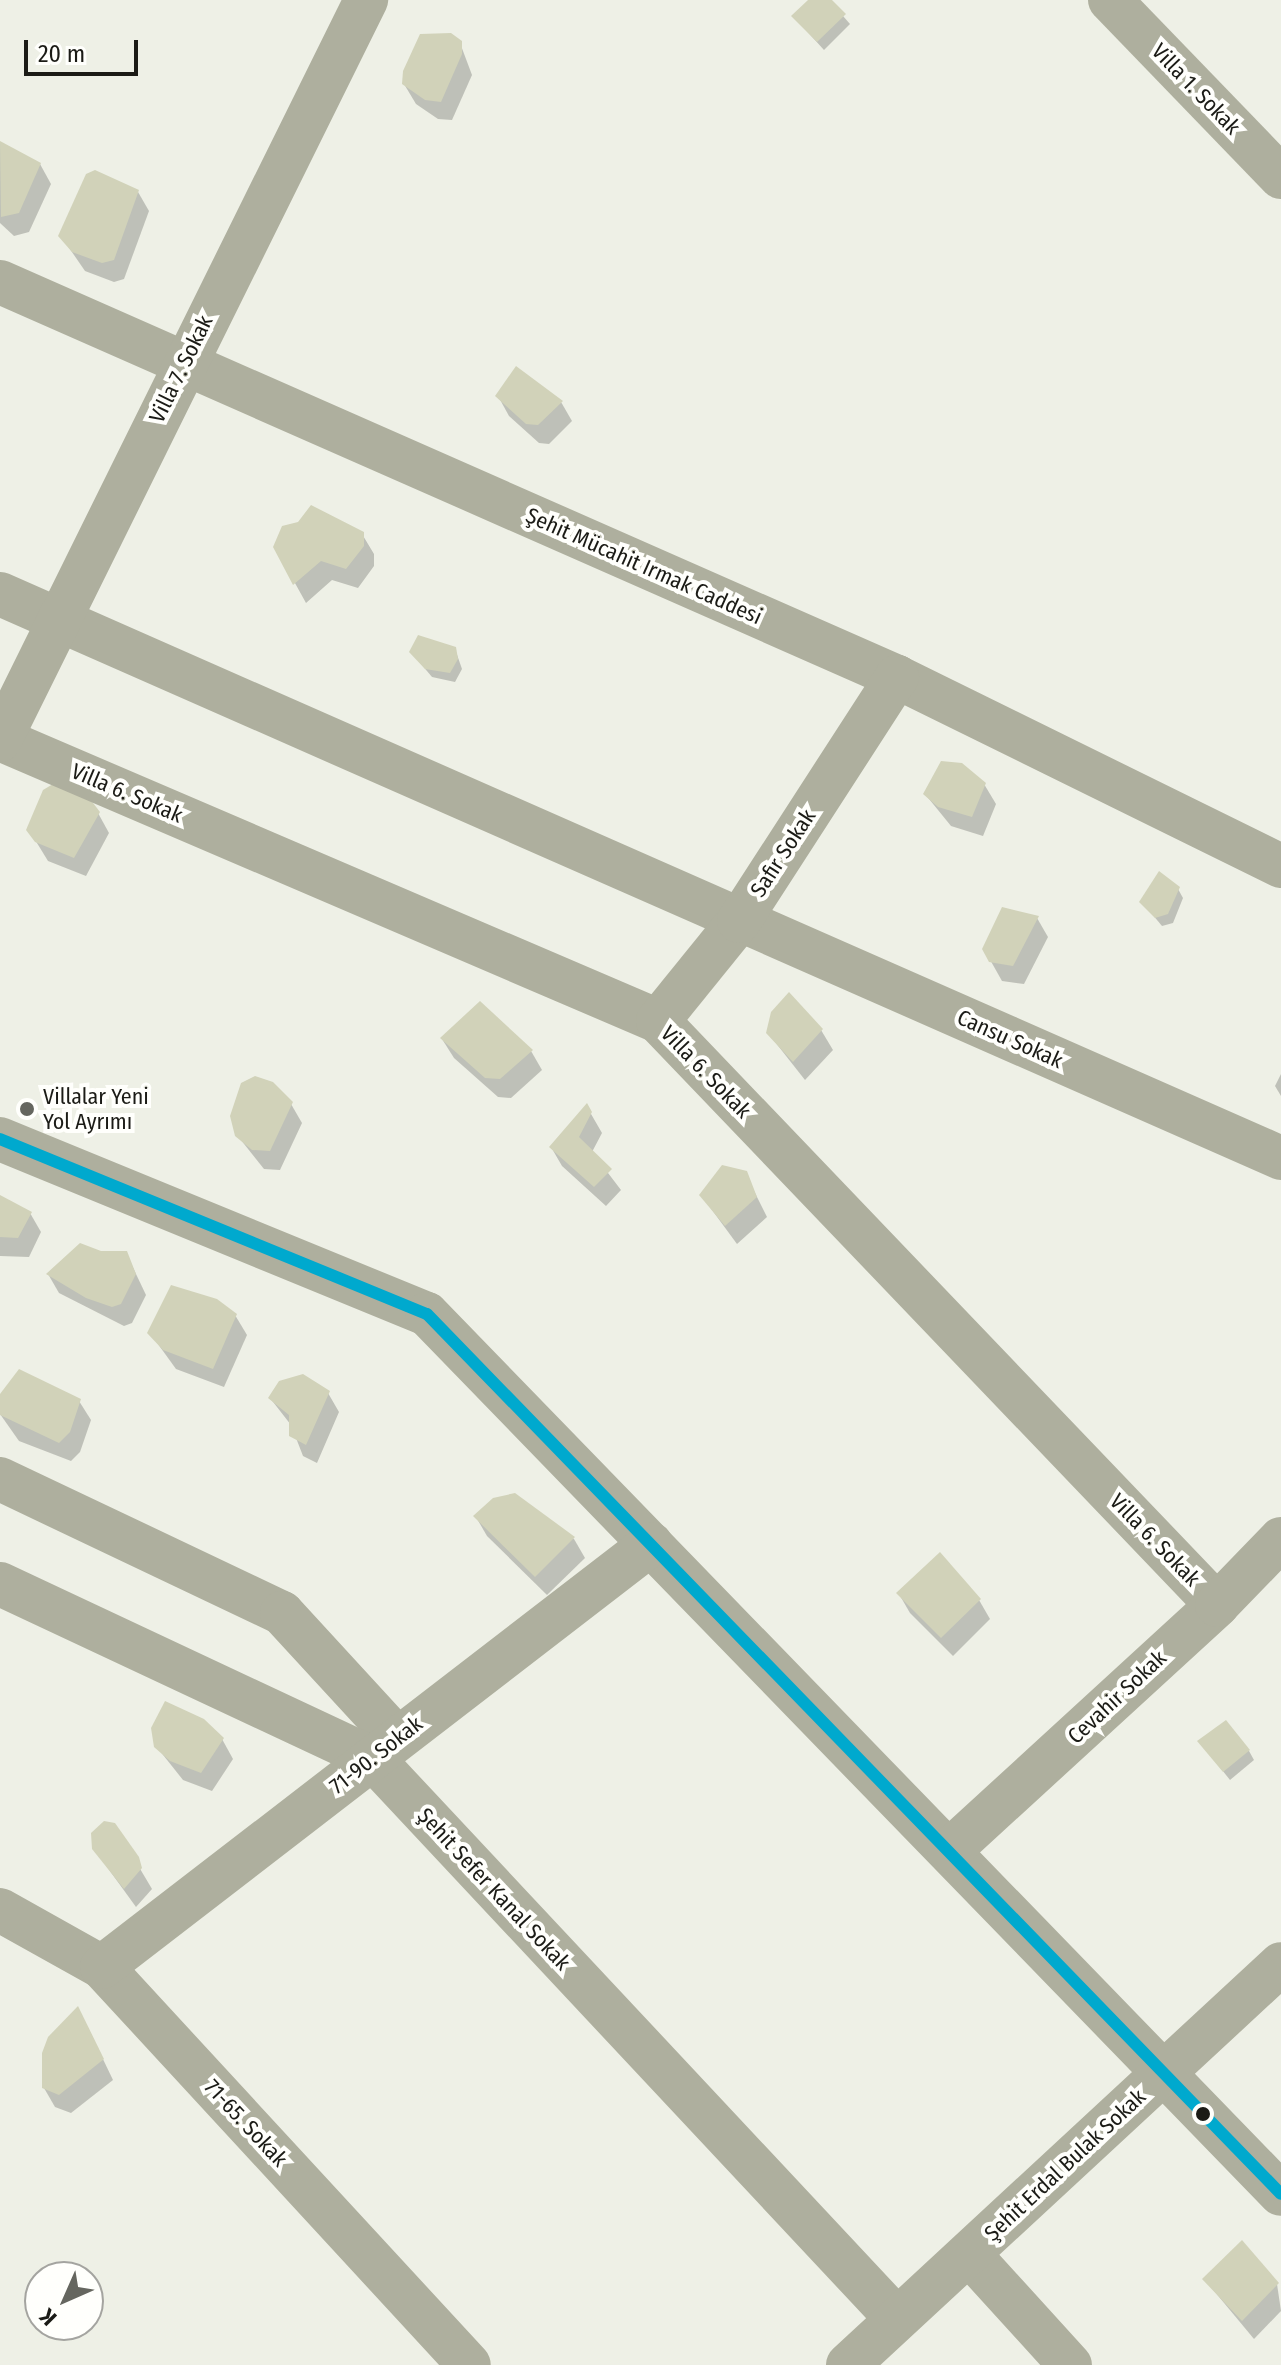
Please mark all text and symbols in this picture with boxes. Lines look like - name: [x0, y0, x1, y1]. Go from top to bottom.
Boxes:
- scale bar: [28, 24, 142, 74]
- street label: Villa 1. Sokak: [1146, 38, 1246, 140]
- text: 20 m: [38, 40, 85, 68]
- street label: Villa 7. Sokak: [144, 311, 218, 427]
- street label: Şehit Mücahit Irmak Caddesi: [522, 502, 766, 630]
- street label: Villa 6. Sokak: [67, 758, 187, 828]
- street label: Safir Sokak: [745, 804, 821, 902]
- street label: Cansu Sokak: [953, 1004, 1067, 1074]
- street label: Villa 6. Sokak: [655, 1020, 757, 1124]
- place label: Villalar Yeni Yol Ayrımı: [43, 1083, 149, 1134]
- marker: Villalar Yeni Yol Ayrımı: [18, 1100, 36, 1118]
- street label: Villa 6. Sokak: [1104, 1488, 1206, 1592]
- street label: Cevahir Sokak: [1062, 1645, 1172, 1749]
- street label: 71-90. Sokak: [324, 1711, 428, 1799]
- street label: Şehit Sefer Kanal Sokak: [412, 1802, 576, 1976]
- street label: 71-65. Sokak: [199, 2074, 293, 2172]
- street label: Şehit Erdal Bulak Sokak: [979, 2084, 1151, 2246]
- unlabelled marker: [1195, 2106, 1211, 2122]
- north arrow: [24, 2261, 104, 2341]
- text: K: [34, 2303, 62, 2331]

